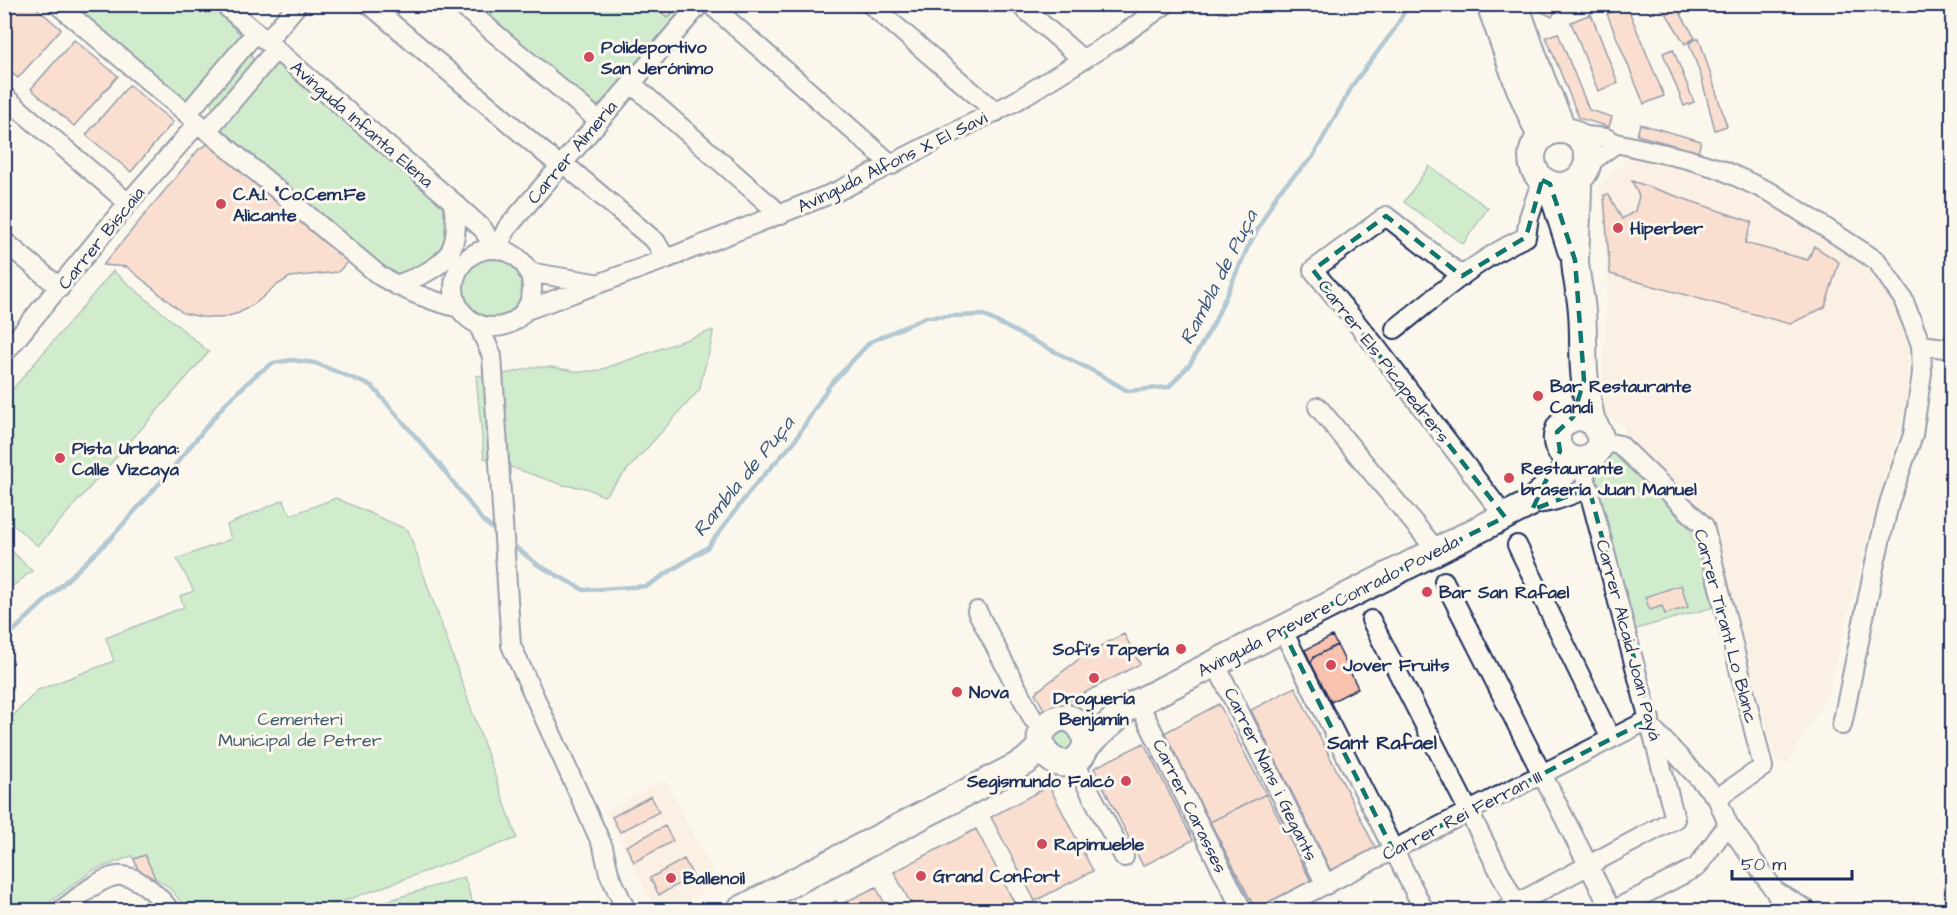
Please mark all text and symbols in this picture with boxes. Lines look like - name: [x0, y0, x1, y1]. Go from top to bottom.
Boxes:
- place label: Polideportivo San Jerónimo: [600, 35, 714, 81]
- marker: Polideportivo San Jerónimo: [582, 50, 596, 64]
- street label: Avinguda Infanta Elena: [284, 55, 439, 194]
- street label: Carrer Almeria: [521, 95, 623, 210]
- street label: Avinguda Alfons X El Savi: [793, 105, 992, 220]
- street label: Carrer Biscaia: [52, 182, 151, 295]
- place label: C.A.I. "Co.Cem.Fe Alicante: [233, 182, 366, 228]
- marker: C.A.I. "Co.Cem.Fe Alicante: [214, 197, 228, 211]
- water label: Rambla de Puça: [1173, 205, 1265, 349]
- place label: Hiperber: [1630, 216, 1703, 241]
- marker: Hiperber: [1611, 221, 1625, 235]
- street label: Carrer Els Picapedrers: [1312, 275, 1455, 448]
- place label: Bar Restaurante Candi: [1550, 374, 1692, 420]
- marker: Bar Restaurante Candi: [1531, 389, 1545, 403]
- water label: Rambla de Puça: [687, 410, 802, 543]
- place label: Pista Urbana: Calle Vizcaya: [72, 436, 180, 483]
- marker: Pista Urbana: Calle Vizcaya: [53, 451, 67, 465]
- place label: Restaurante brasería Juan Manuel: [1521, 456, 1697, 502]
- marker: Restaurante brasería Juan Manuel: [1502, 471, 1516, 485]
- street label: Carrer Tirant Lo Blanc: [1688, 526, 1763, 726]
- street label: Avinguda Prevere Conrado Poveda: [1193, 529, 1464, 684]
- street label: Carrer Alcaid Joan Payá: [1589, 537, 1667, 744]
- place label: Bar San Rafael: [1439, 580, 1570, 605]
- marker: Bar San Rafael: [1420, 585, 1434, 599]
- place label: Sofi's Tapería: [1052, 637, 1170, 662]
- marker: Sofi's Tapería: [1174, 642, 1188, 656]
- place label: Jover Fruits: [1342, 653, 1449, 678]
- marker: Jover Fruits: [1324, 658, 1338, 672]
- marker: Droguería Benjamín: [1087, 671, 1101, 685]
- place label: Nova: [969, 680, 1010, 705]
- street label: Carrer Nans i Gegants: [1217, 683, 1323, 866]
- marker: Nova: [950, 685, 964, 699]
- place label: Droguería Benjamín: [1053, 686, 1136, 732]
- park label: Cementeri Municipal de Petrer: [218, 707, 382, 753]
- district label: Sant Rafael: [1326, 729, 1437, 757]
- street label: Carrer Carasses: [1146, 735, 1233, 878]
- street label: Carrer Rei Ferran III: [1378, 764, 1547, 867]
- place label: Segismundo Falcó: [966, 769, 1115, 795]
- marker: Segismundo Falcó: [1119, 774, 1133, 788]
- place label: Rapimueble: [1054, 832, 1145, 857]
- marker: Rapimueble: [1035, 837, 1049, 851]
- scale bar: [1732, 843, 1852, 881]
- text: 50 m: [1741, 852, 1786, 877]
- place label: Grand Confort: [933, 864, 1061, 889]
- place label: Ballenoil: [683, 866, 745, 891]
- marker: Grand Confort: [914, 869, 928, 883]
- marker: Ballenoil: [664, 871, 678, 885]

